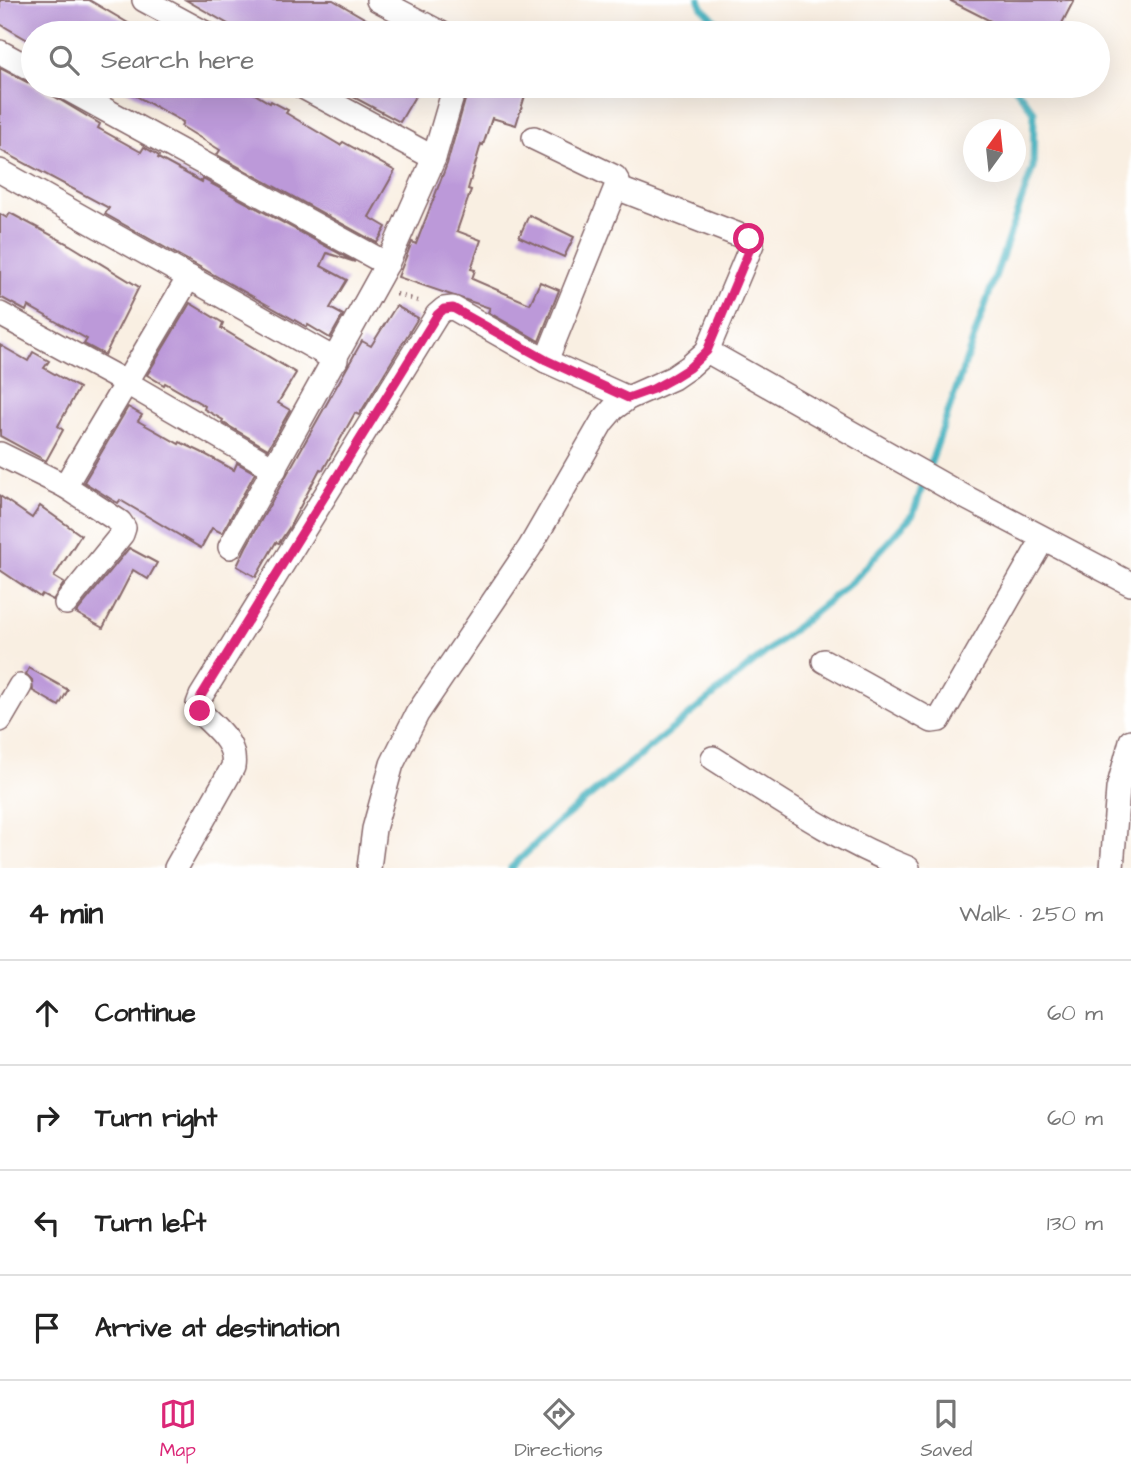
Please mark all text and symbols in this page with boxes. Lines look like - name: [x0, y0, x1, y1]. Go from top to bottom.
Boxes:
- search box: [21, 21, 1110, 98]
- icon: search: [45, 41, 83, 79]
- text: Search here: [101, 42, 254, 78]
- north arrow: [963, 119, 1026, 182]
- route start: [733, 223, 764, 254]
- route end: [184, 695, 215, 726]
- text: 4 min: [28, 893, 103, 935]
- text: Walk · 250 m: [959, 898, 1103, 930]
- icon: ahead: [28, 994, 66, 1032]
- text: Continue: [95, 995, 196, 1031]
- text: 60 m: [1047, 997, 1103, 1029]
- icon: right: [28, 1099, 66, 1137]
- text: Turn right: [95, 1100, 217, 1136]
- text: 60 m: [1047, 1102, 1103, 1134]
- icon: left: [28, 1204, 66, 1242]
- text: Turn left: [95, 1205, 206, 1241]
- text: 130 m: [1047, 1207, 1103, 1239]
- icon: arrive: [28, 1309, 66, 1347]
- text: Arrive at destination: [95, 1310, 340, 1346]
- tab: Map: [159, 1395, 197, 1464]
- tab: Directions: [514, 1395, 603, 1464]
- tab: Saved: [920, 1395, 972, 1464]

